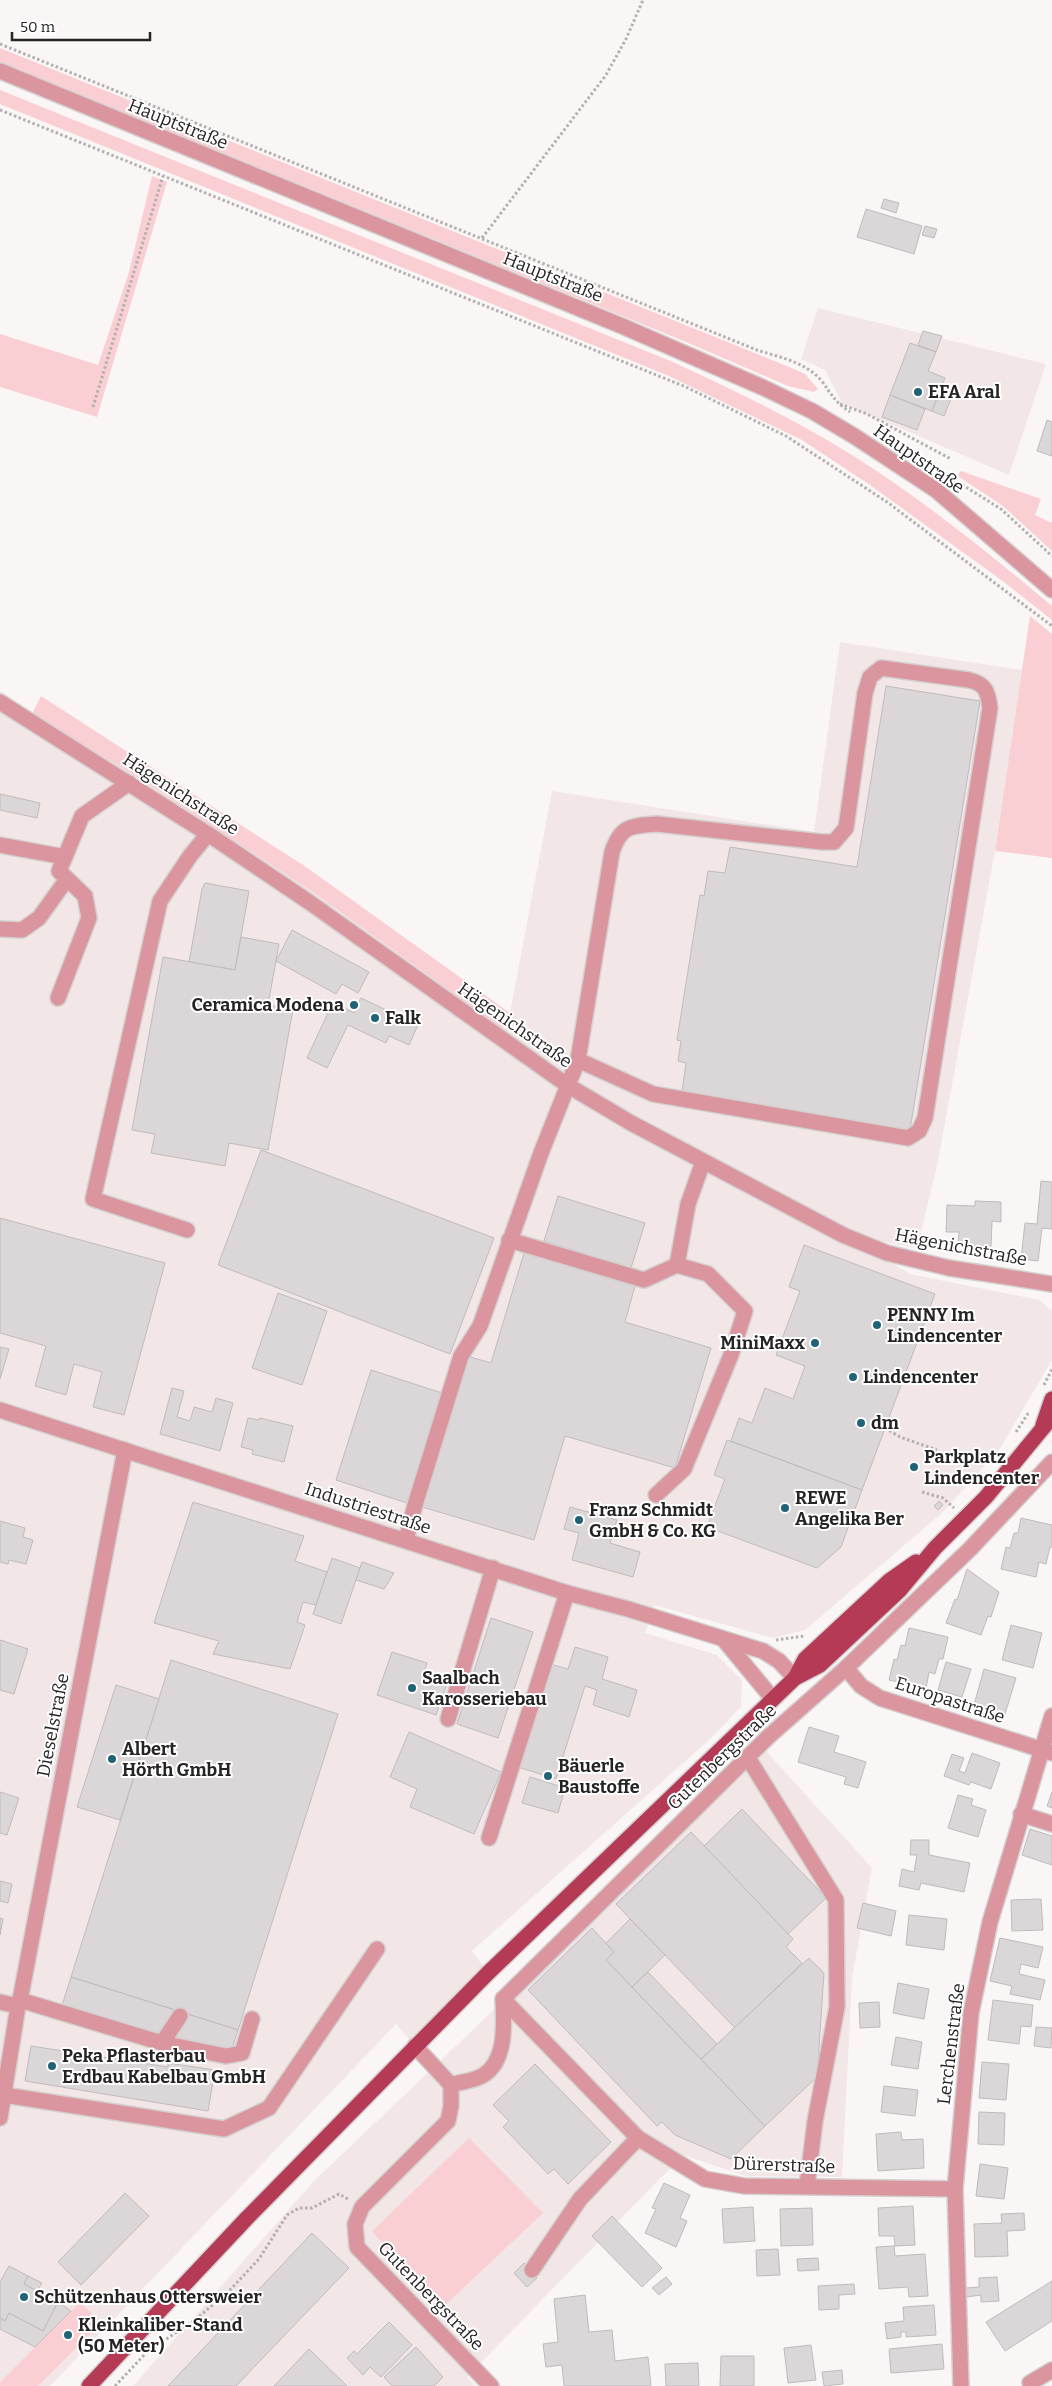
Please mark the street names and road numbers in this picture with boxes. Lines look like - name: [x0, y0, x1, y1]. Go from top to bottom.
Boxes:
- street label: Hauptstraße: [125, 94, 231, 154]
- street label: Hauptstraße: [500, 247, 606, 307]
- street label: Hauptstraße: [869, 420, 969, 498]
- street label: Hägenichstraße: [119, 748, 243, 840]
- street label: Hägenichstraße: [454, 978, 576, 1072]
- street label: Hägenichstraße: [893, 1223, 1029, 1271]
- street label: Industriestraße: [302, 1477, 434, 1539]
- street label: Dieselstraße: [32, 1671, 74, 1779]
- street label: Europastraße: [892, 1672, 1008, 1728]
- street label: Gutenbergstraße: [663, 1699, 781, 1815]
- street label: Lerchenstraße: [933, 1982, 969, 2106]
- street label: Dürerstraße: [732, 2152, 836, 2178]
- street label: Gutenbergstraße: [373, 2237, 489, 2355]

